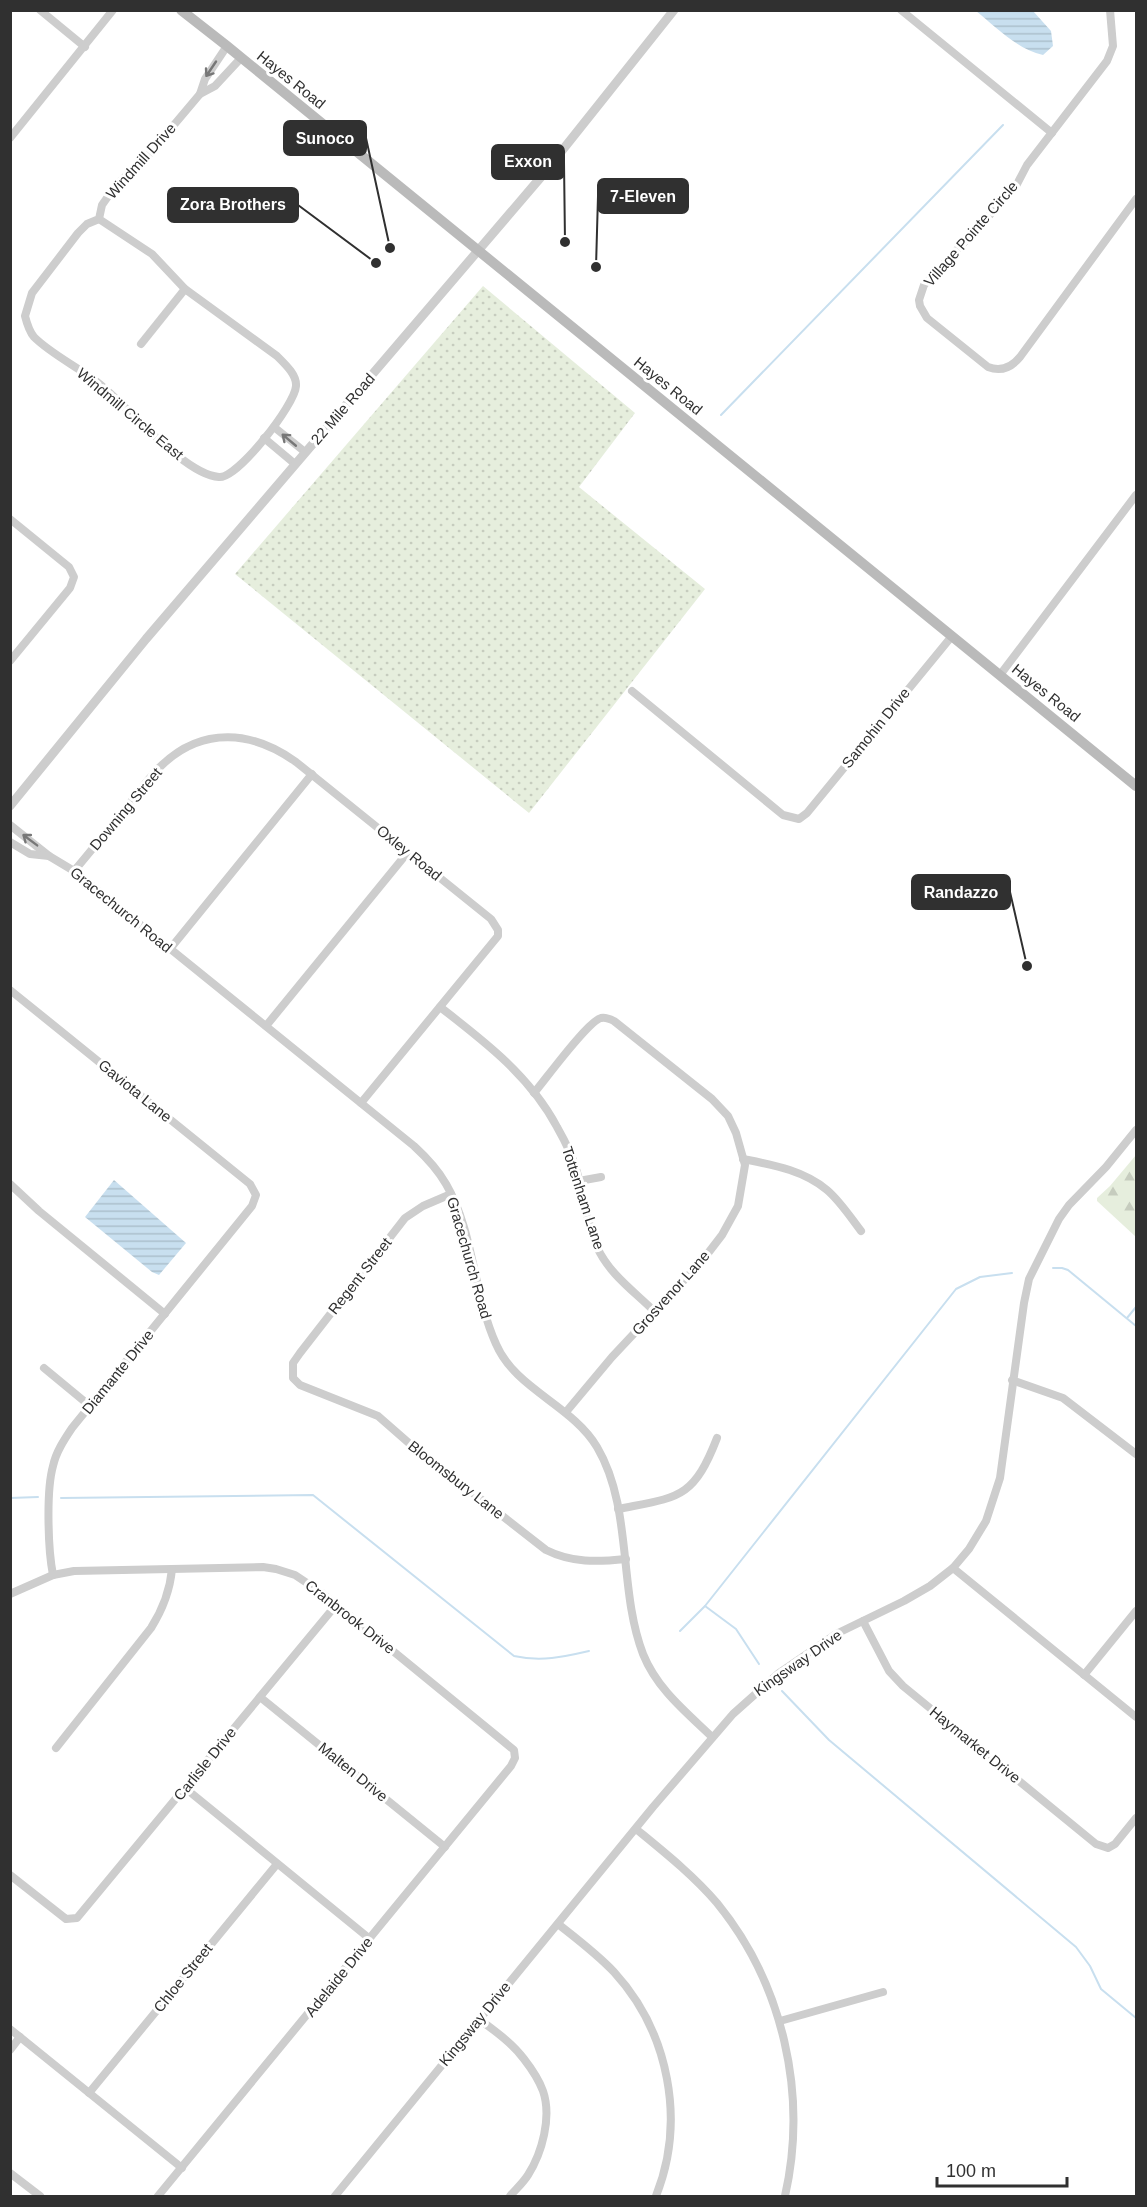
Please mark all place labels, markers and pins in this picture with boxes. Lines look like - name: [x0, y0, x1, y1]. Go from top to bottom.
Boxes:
- callout: Sunoco: [284, 121, 366, 155]
- callout: Exxon: [492, 145, 564, 179]
- callout: 7-Eleven: [598, 179, 688, 213]
- callout: Zora Brothers: [168, 188, 298, 222]
- callout: Randazzo: [912, 875, 1010, 909]

